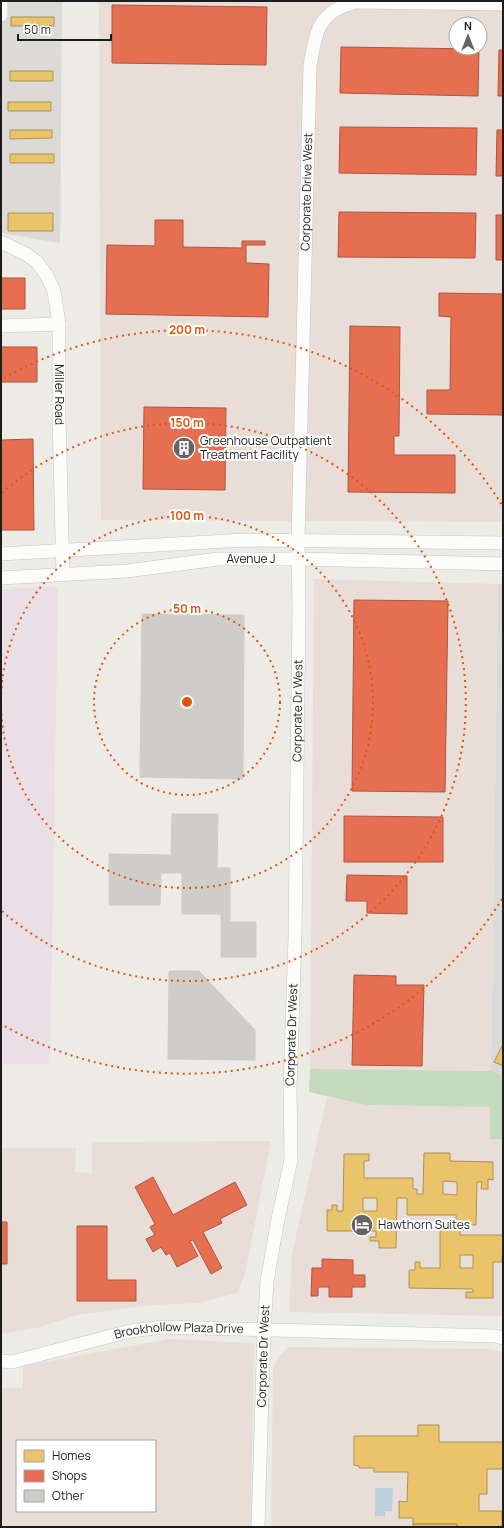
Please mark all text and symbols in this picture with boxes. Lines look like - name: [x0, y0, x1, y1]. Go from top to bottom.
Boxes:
- scale bar: [18, 16, 111, 42]
- north arrow: [448, 16, 488, 56]
- text: N: [464, 18, 472, 33]
- text: 50 m: [24, 21, 51, 38]
- street label: Corporate Drive West: [296, 132, 316, 251]
- text: 200 m: [169, 321, 205, 338]
- street label: Miller Road: [51, 364, 68, 425]
- text: 150 m: [170, 414, 204, 431]
- place label: Greenhouse Outpatient Treatment Facility: [200, 432, 332, 463]
- building icon: Greenhouse Outpatient Treatment Facility: [171, 435, 197, 461]
- text: 100 m: [170, 507, 204, 524]
- street label: Avenue J: [226, 550, 276, 567]
- text: 50 m: [173, 600, 201, 617]
- street label: Corporate Dr West: [288, 659, 306, 762]
- centre of rings: [180, 695, 194, 709]
- street label: Corporate Dr West: [281, 983, 301, 1086]
- hotel icon: Hawthorn Suites: [349, 1212, 375, 1238]
- place label: Hawthorn Suites: [378, 1216, 470, 1233]
- street label: Corporate Dr West: [253, 1304, 274, 1408]
- street label: Brookhollow Plaza Drive: [112, 1318, 244, 1343]
- legend: [16, 1440, 156, 1512]
- text: Homes: [52, 1447, 91, 1464]
- text: Shops: [52, 1467, 87, 1484]
- text: Other: [52, 1487, 85, 1504]

